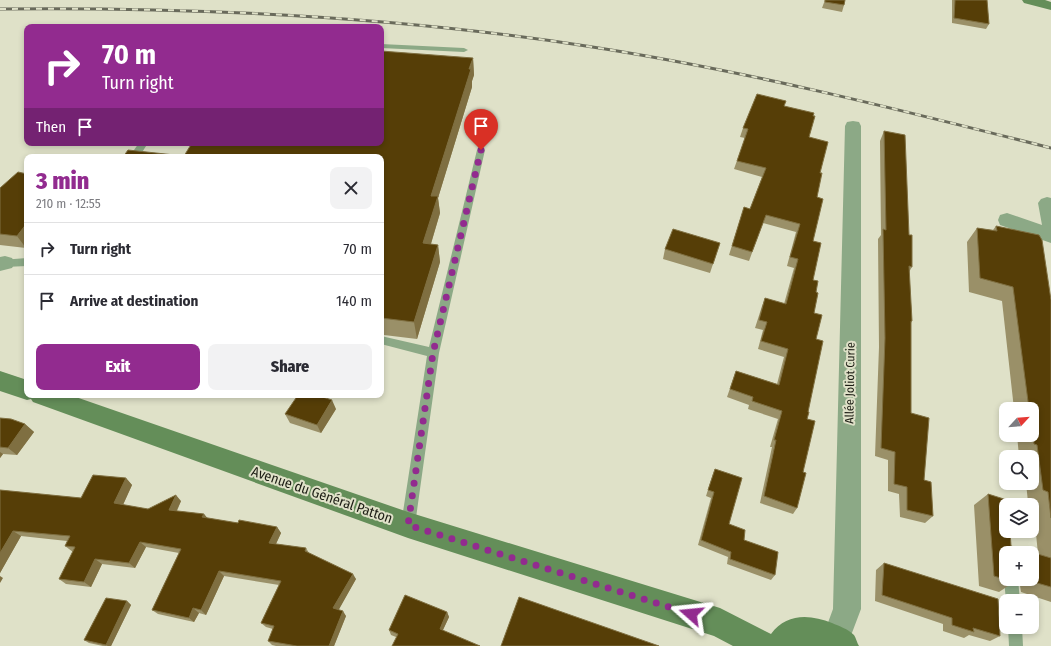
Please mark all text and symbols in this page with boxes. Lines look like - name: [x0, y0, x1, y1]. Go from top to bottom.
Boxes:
- text: 70 m: [102, 38, 156, 71]
- icon: right: [36, 40, 88, 92]
- text: Turn right: [102, 72, 174, 94]
- pin: [464, 109, 498, 150]
- icon: arrive: [470, 115, 492, 137]
- icon: arrive: [74, 116, 96, 138]
- text: Then: [36, 118, 66, 136]
- text: 3 min: [36, 167, 89, 195]
- button: close: [330, 167, 372, 209]
- text: 210 m · 12:55: [36, 196, 101, 211]
- icon: right: [36, 238, 58, 260]
- text: Turn right: [70, 240, 131, 258]
- text: 70 m: [343, 240, 372, 258]
- icon: arrive: [36, 290, 58, 312]
- text: Arrive at destination: [70, 292, 198, 310]
- text: 140 m: [336, 292, 372, 310]
- street label: Allée Joliot Curie: [842, 342, 858, 424]
- button: Exit: [36, 344, 200, 390]
- button: Share: [208, 344, 372, 390]
- north arrow: [999, 402, 1039, 442]
- map controls: [999, 402, 1039, 634]
- button: search: [999, 450, 1039, 490]
- street label: Avenue du Général Patton: [249, 463, 395, 527]
- button: layers: [999, 498, 1039, 538]
- button: +: [999, 546, 1039, 586]
- position arrow: [670, 593, 712, 635]
- button: −: [999, 594, 1039, 634]

